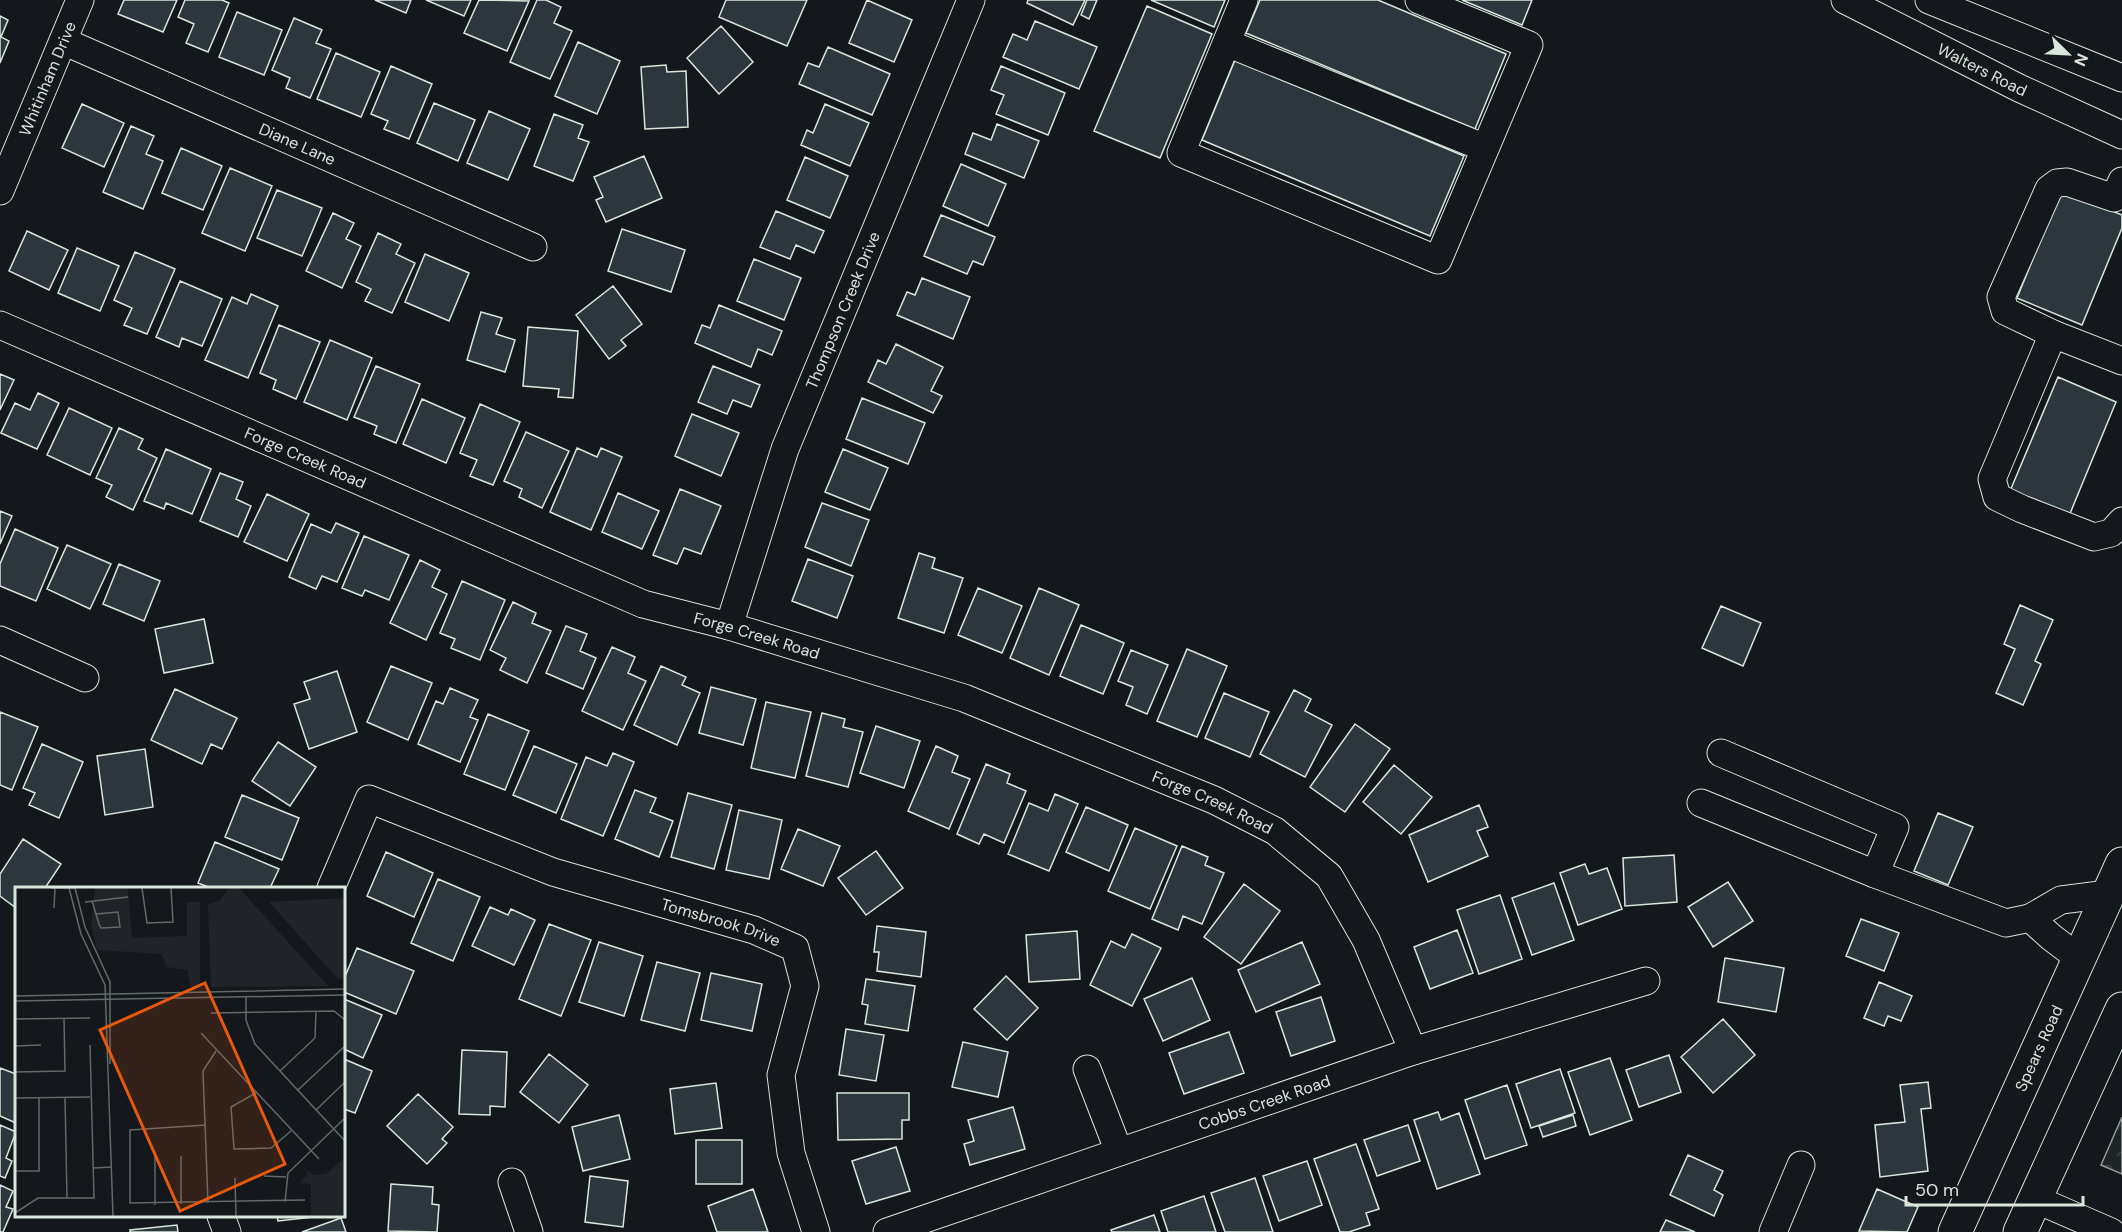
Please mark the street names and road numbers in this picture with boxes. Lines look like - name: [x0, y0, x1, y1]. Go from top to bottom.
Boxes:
- street label: Whitinham Drive: [14, 18, 81, 139]
- street label: Walters Road: [1934, 39, 2030, 101]
- street label: Diane Lane: [256, 118, 339, 170]
- street label: Thompson Creek Drive: [801, 228, 885, 392]
- street label: Forge Creek Road: [241, 422, 369, 494]
- street label: Forge Creek Road: [692, 607, 822, 664]
- street label: Forge Creek Road: [1149, 766, 1276, 839]
- street label: Tomsbrook Drive: [659, 894, 784, 951]
- street label: Spears Road: [2010, 1002, 2068, 1095]
- street label: Cobbs Creek Road: [1196, 1070, 1333, 1135]

